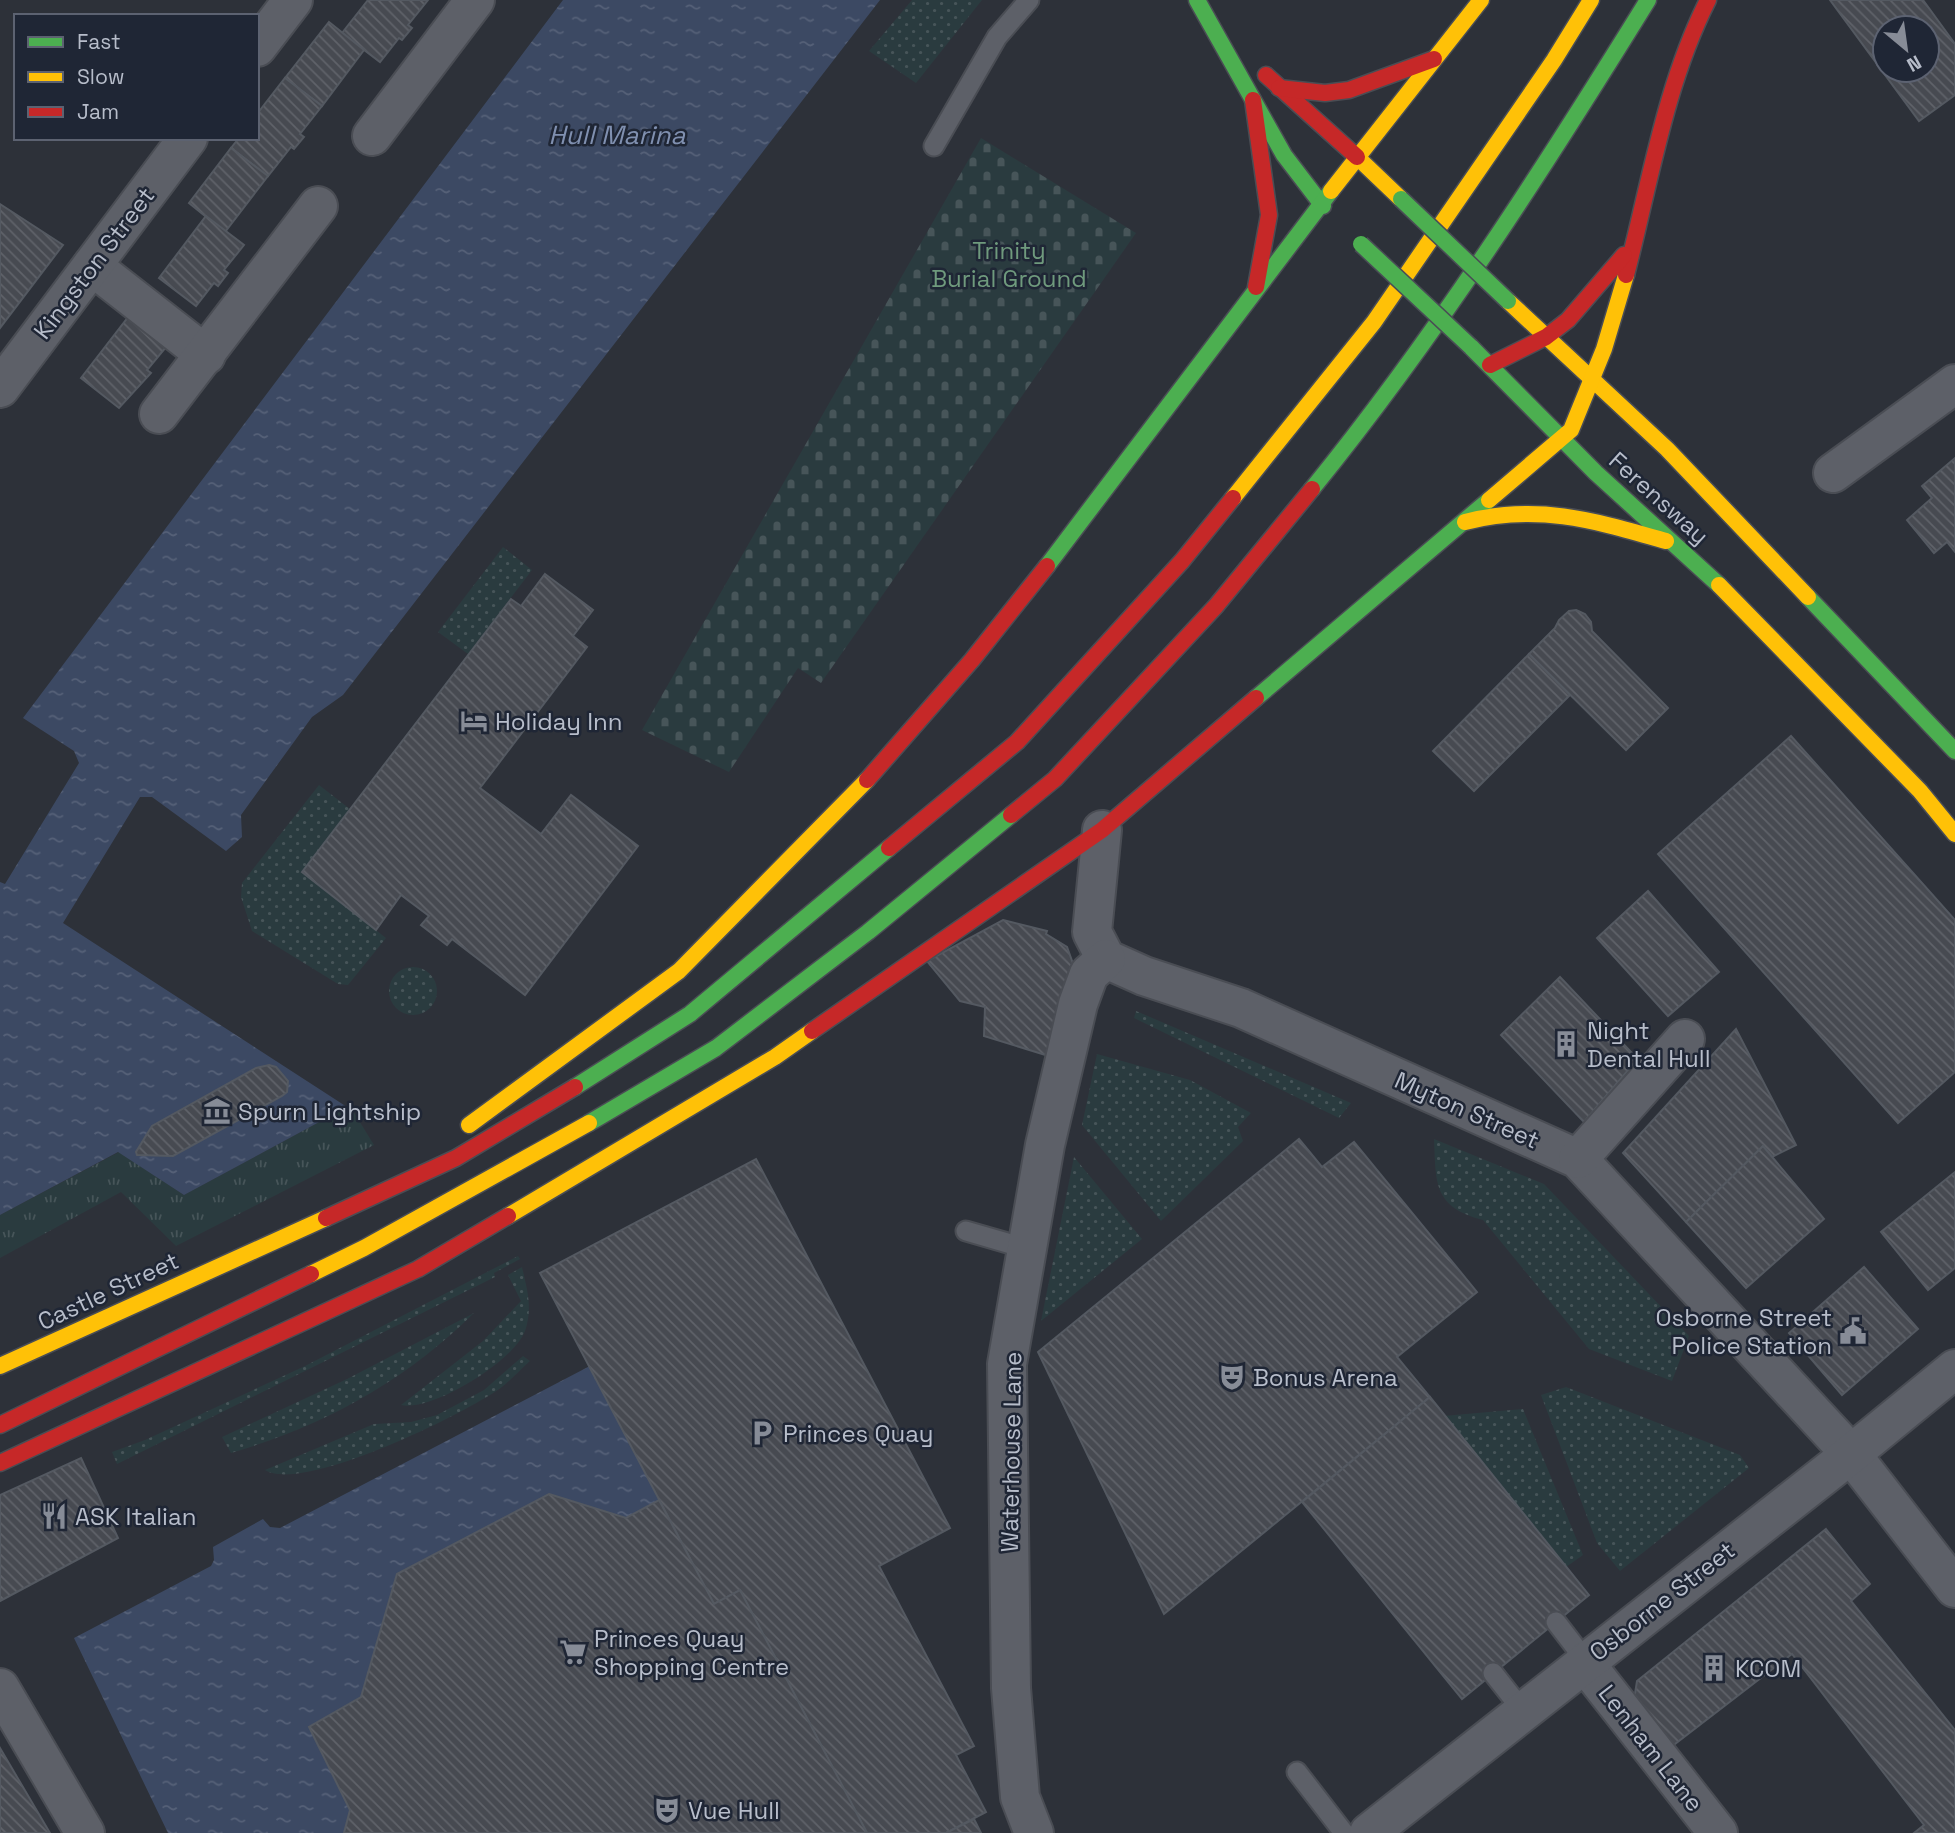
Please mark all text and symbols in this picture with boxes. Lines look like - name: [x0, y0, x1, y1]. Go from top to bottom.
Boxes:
- legend: [14, 14, 259, 140]
- north arrow: [1871, 14, 1941, 84]
- text: Fast: [77, 28, 121, 55]
- text: N: [1902, 49, 1926, 77]
- text: Slow: [77, 63, 125, 90]
- text: Jam: [77, 98, 119, 125]
- water label: Hull Marina: [549, 118, 686, 152]
- street label: Kingston Street: [27, 181, 161, 345]
- park label: Trinity Burial Ground: [931, 235, 1087, 294]
- street label: Ferensway: [1602, 445, 1716, 551]
- hotel icon: Holiday Inn: [459, 706, 489, 736]
- place label: Holiday Inn: [495, 706, 622, 737]
- place label: Night Dental Hull: [1587, 1015, 1711, 1074]
- building icon: Night Dental Hull: [1551, 1029, 1581, 1059]
- street label: Myton Street: [1390, 1064, 1544, 1156]
- museum icon: Spurn Lightship: [202, 1096, 232, 1126]
- place label: Spurn Lightship: [238, 1096, 421, 1127]
- street label: Castle Street: [33, 1245, 183, 1337]
- place label: Osborne Street Police Station: [1656, 1302, 1832, 1361]
- public building icon: Osborne Street Police Station: [1838, 1316, 1868, 1346]
- street label: Waterhouse Lane: [994, 1351, 1028, 1553]
- theatre icon: Bonus Arena: [1217, 1362, 1247, 1392]
- place label: Bonus Arena: [1253, 1362, 1398, 1393]
- parking icon: Princes Quay: [747, 1418, 777, 1448]
- place label: Princes Quay: [783, 1418, 933, 1449]
- restaurant icon: ASK Italian: [39, 1501, 69, 1531]
- place label: ASK Italian: [75, 1501, 196, 1532]
- street label: Osborne Street: [1583, 1534, 1741, 1668]
- place label: Princes Quay Shopping Centre: [594, 1623, 789, 1682]
- supermarket icon: Princes Quay Shopping Centre: [558, 1637, 588, 1667]
- building icon: KCOM: [1699, 1653, 1729, 1683]
- place label: KCOM: [1735, 1653, 1801, 1684]
- street label: Lenham Lane: [1592, 1678, 1710, 1818]
- theatre icon: Vue Hull: [652, 1795, 682, 1825]
- place label: Vue Hull: [688, 1795, 780, 1826]

